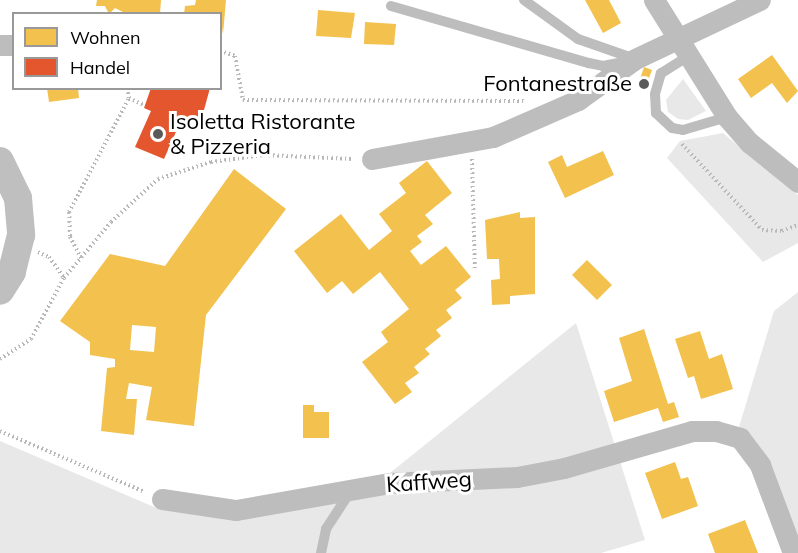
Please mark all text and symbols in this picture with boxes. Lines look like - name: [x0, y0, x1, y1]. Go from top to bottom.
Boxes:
- legend: [12, 12, 222, 90]
- text: Wohnen: [70, 26, 141, 49]
- text: Handel: [70, 56, 130, 79]
- place label: Fontanestraße: [483, 71, 632, 97]
- marker: Fontanestraße: [637, 77, 651, 91]
- place label: Isoletta Ristorante & Pizzeria: [170, 108, 355, 160]
- marker: Isoletta Ristorante & Pizzeria: [151, 127, 165, 141]
- street label: Kaffweg: [385, 466, 473, 498]

